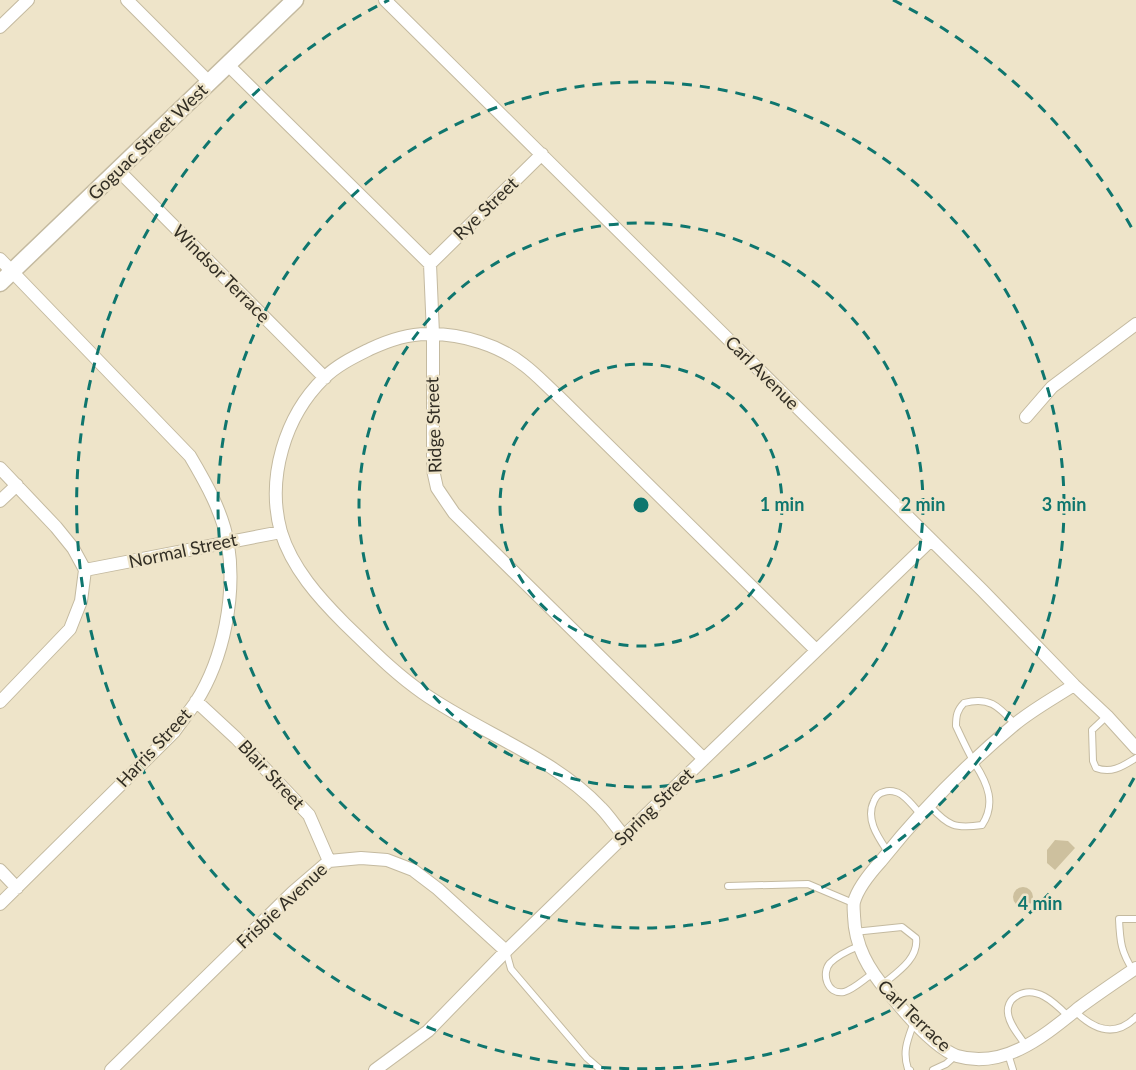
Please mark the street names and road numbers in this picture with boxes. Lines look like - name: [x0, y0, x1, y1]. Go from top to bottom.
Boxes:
- street label: Goguac Street West: [83, 78, 212, 204]
- street label: Rye Street: [448, 172, 523, 245]
- street label: Windsor Terrace: [168, 220, 275, 327]
- street label: Carl Avenue: [721, 331, 804, 414]
- street label: Ridge Street: [420, 376, 446, 474]
- street label: Normal Street: [127, 528, 240, 572]
- street label: Harris Street: [111, 703, 196, 791]
- street label: Blair Street: [234, 735, 310, 814]
- street label: Spring Street: [609, 763, 698, 850]
- street label: Frisbie Avenue: [232, 858, 331, 953]
- street label: Carl Terrace: [873, 975, 956, 1056]

